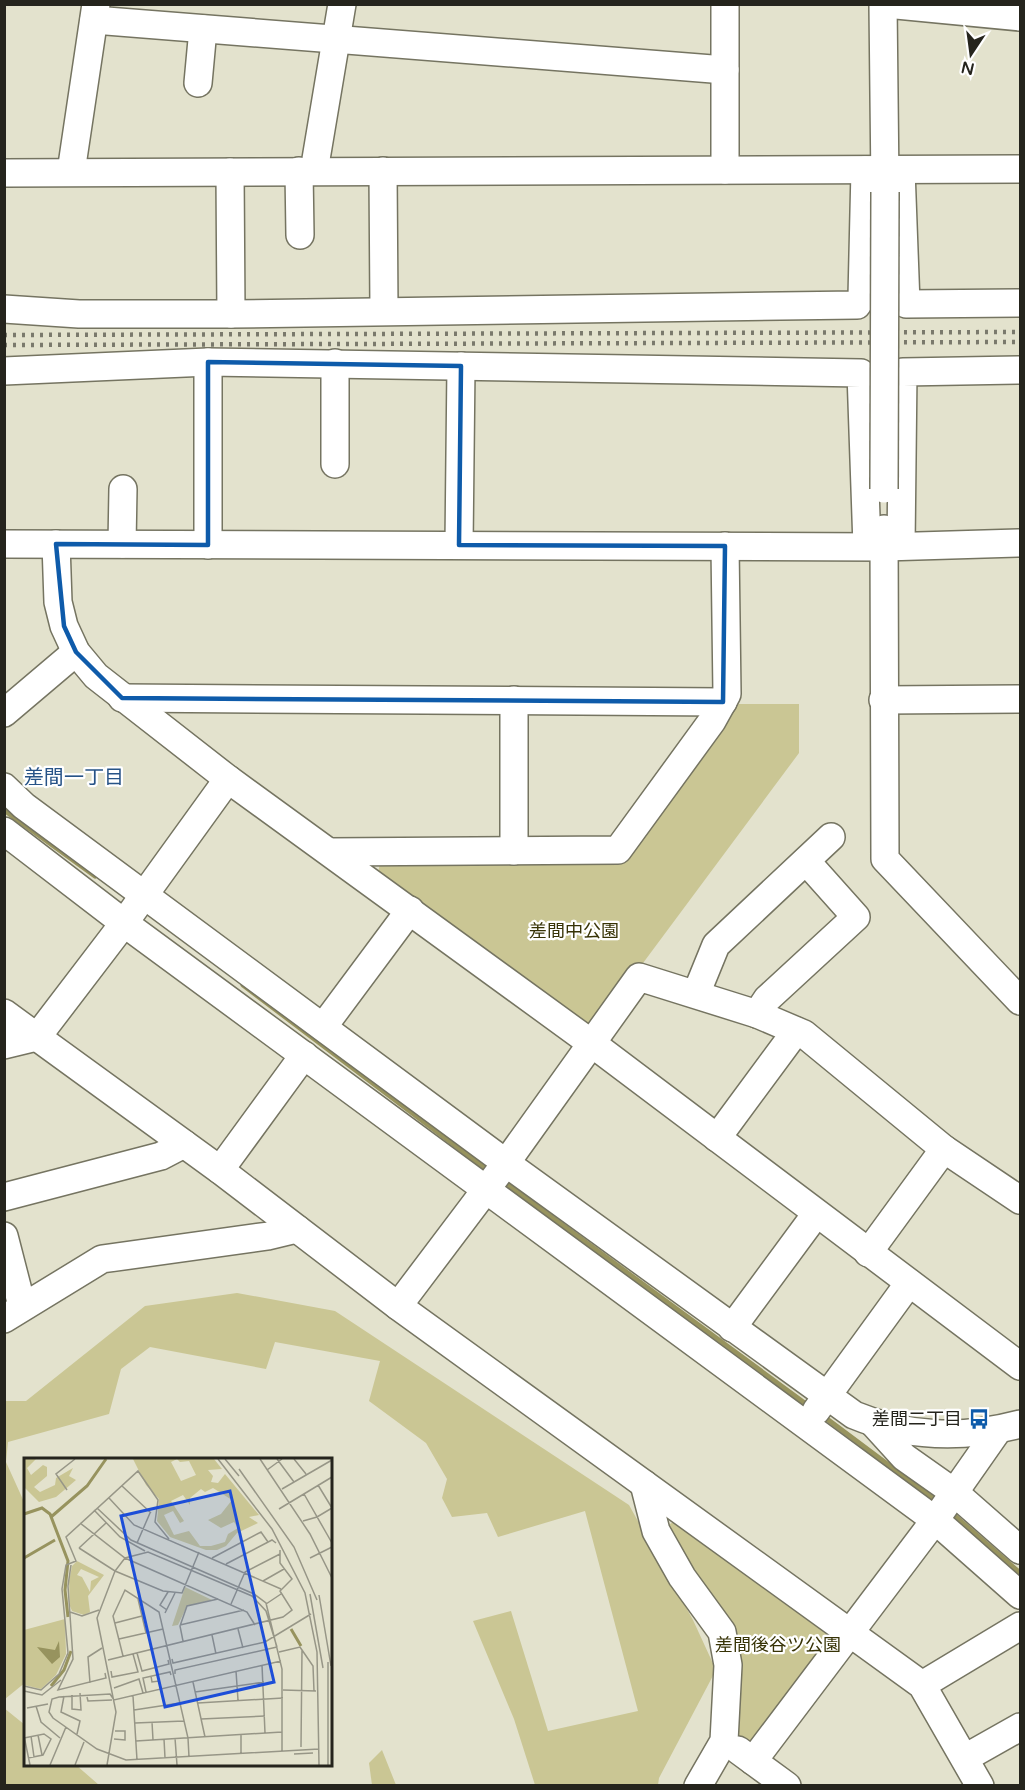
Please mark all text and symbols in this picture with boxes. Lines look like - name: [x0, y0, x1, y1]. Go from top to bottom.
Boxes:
- north arrow: [941, 24, 1001, 84]
- text: N: [959, 56, 976, 79]
- district label: 差間一丁目: [24, 766, 124, 790]
- park label: 差間中公園: [529, 920, 619, 942]
- bus stop icon: 差間二丁目: [967, 1407, 991, 1431]
- place label: 差間二丁目: [872, 1408, 962, 1430]
- inset map: [24, 1458, 332, 1766]
- park label: 差間後谷ツ公園: [715, 1634, 841, 1656]

